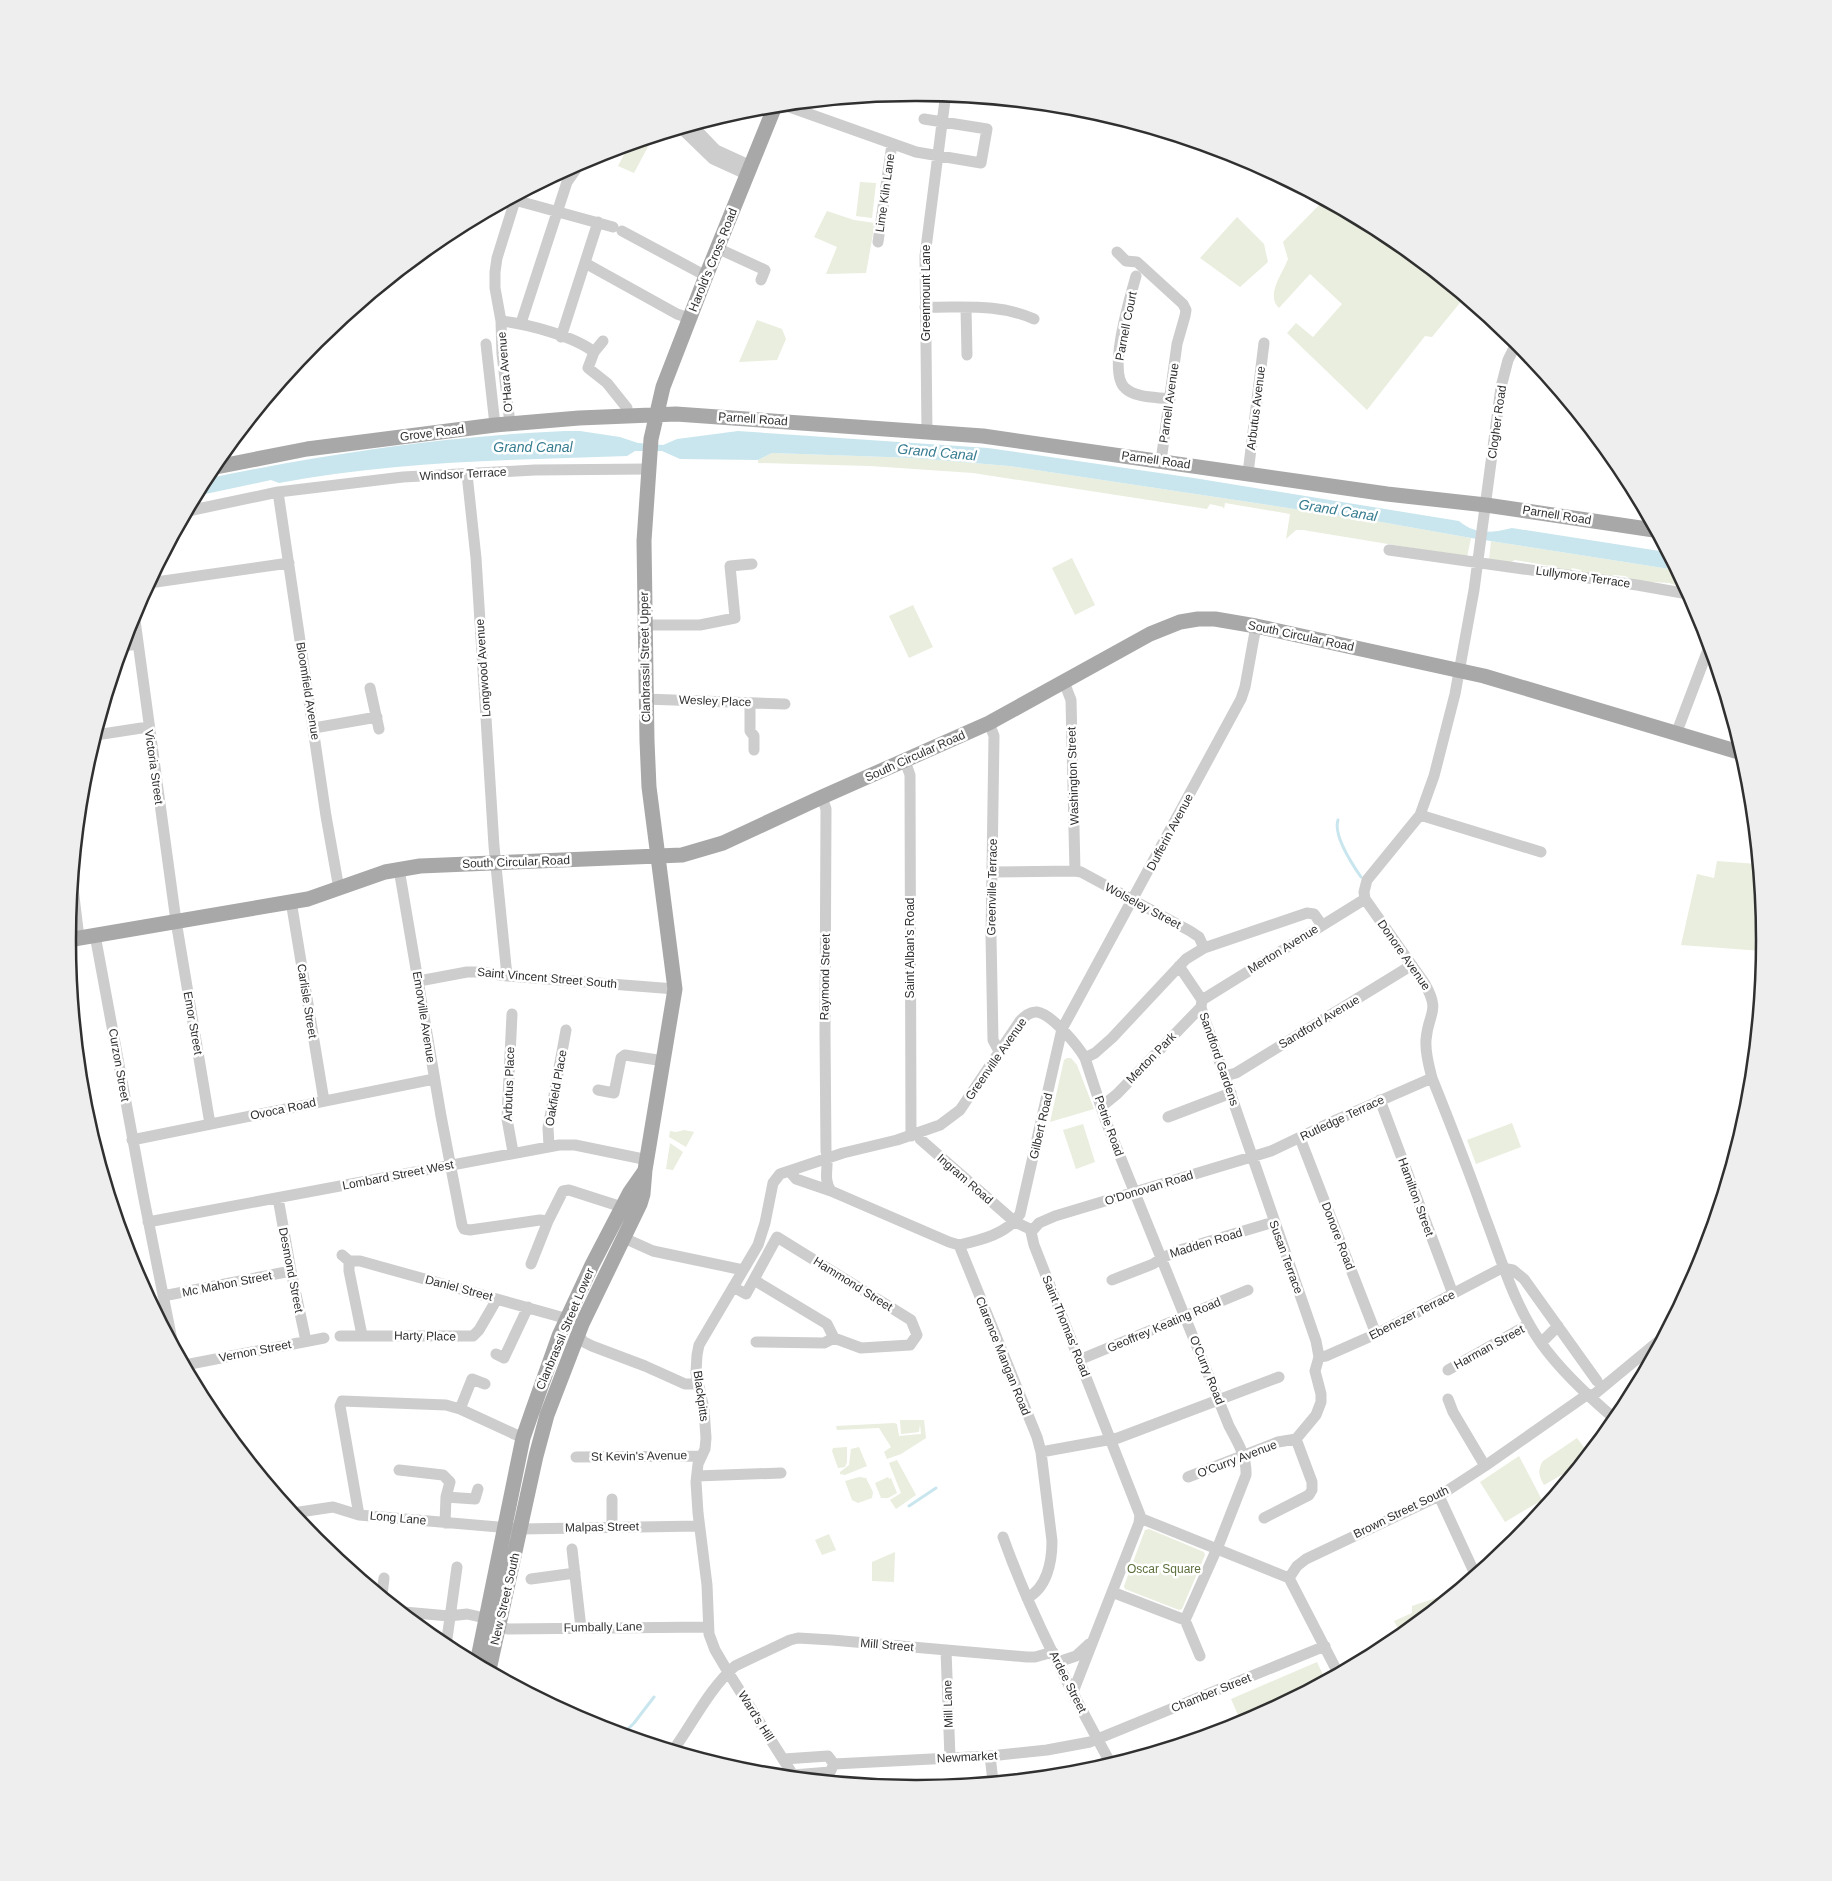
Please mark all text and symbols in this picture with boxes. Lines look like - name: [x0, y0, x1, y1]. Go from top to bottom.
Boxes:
- street label: Lime Kiln Lane: [873, 152, 898, 233]
- street label: Harold's Cross Road: [686, 206, 740, 314]
- street label: Greenmount Lane: [919, 244, 933, 341]
- street label: Parnell Court: [1112, 290, 1140, 362]
- street label: O'Hara Avenue: [494, 331, 515, 413]
- street label: Parnell Avenue: [1156, 362, 1182, 444]
- street label: Arbutus Avenue: [1244, 365, 1268, 451]
- street label: Clogher Road: [1485, 384, 1509, 460]
- street label: Parnell Road: [718, 410, 788, 428]
- street label: Grove Road: [399, 422, 465, 444]
- water label: Grand Canal: [493, 439, 574, 455]
- water label: Grand Canal: [897, 441, 978, 464]
- street label: Parnell Road: [1121, 448, 1191, 472]
- street label: Windsor Terrace: [419, 465, 507, 483]
- water label: Grand Canal: [1298, 496, 1379, 524]
- street label: Parnell Road: [1522, 503, 1592, 527]
- street label: Lullymore Terrace: [1535, 563, 1631, 591]
- street label: Clanbrassil Street Upper: [637, 592, 653, 722]
- street label: Longwood Avenue: [473, 618, 493, 718]
- street label: South Circular Road: [1247, 618, 1355, 654]
- street label: Bloomfield Avenue: [293, 641, 323, 741]
- street label: Wesley Place: [679, 693, 752, 709]
- street label: Washington Street: [1064, 726, 1082, 825]
- street label: South Circular Road: [863, 728, 967, 784]
- street label: Victoria Street: [142, 729, 166, 806]
- street label: Dufferin Avenue: [1144, 791, 1196, 873]
- street label: Greenville Terrace: [984, 838, 1000, 936]
- street label: South Circular Road: [462, 853, 570, 871]
- street label: Wolseley Street: [1103, 880, 1184, 932]
- street label: Saint Alban's Road: [903, 897, 917, 999]
- street label: Donore Avenue: [1375, 917, 1434, 993]
- street label: Merton Avenue: [1245, 922, 1321, 976]
- street label: Raymond Street: [817, 933, 833, 1020]
- street label: Carlisle Street: [294, 963, 320, 1040]
- street label: Saint Vincent Street South: [476, 965, 618, 991]
- street label: Emorville Avenue: [410, 970, 438, 1064]
- street label: Emor Street: [181, 990, 206, 1056]
- street label: Sandford Avenue: [1276, 992, 1362, 1052]
- street label: Sandford Gardens: [1196, 1010, 1242, 1108]
- street label: Greenville Avenue: [962, 1015, 1030, 1103]
- street label: Curzon Street: [106, 1027, 132, 1103]
- street label: Merton Park: [1123, 1029, 1179, 1086]
- street label: Arbutus Place: [501, 1046, 517, 1122]
- street label: Oakfield Place: [542, 1048, 570, 1127]
- street label: Gilbert Road: [1027, 1092, 1055, 1160]
- street label: Rutledge Terrace: [1298, 1092, 1387, 1144]
- street label: Petrie Road: [1092, 1094, 1126, 1158]
- street label: Ovoca Road: [249, 1095, 317, 1123]
- street label: Ingram Road: [934, 1151, 996, 1207]
- street label: Hamilton Street: [1395, 1156, 1437, 1239]
- street label: Lombard Street West: [341, 1157, 456, 1193]
- street label: O'Donovan Road: [1103, 1168, 1195, 1208]
- street label: Donore Road: [1319, 1200, 1357, 1272]
- street label: Susan Terrace: [1266, 1218, 1306, 1296]
- street label: Madden Road: [1168, 1225, 1244, 1261]
- street label: Desmond Street: [276, 1226, 306, 1315]
- street label: Hammond Street: [811, 1254, 896, 1314]
- street label: Clanbrassil Street Lower: [533, 1266, 597, 1392]
- street label: Mc Mahon Street: [181, 1268, 274, 1300]
- street label: Daniel Street: [424, 1272, 495, 1304]
- street label: Saint Thomas' Road: [1039, 1273, 1093, 1379]
- street label: Ebenezer Terrace: [1367, 1287, 1458, 1343]
- street label: Clarence Mangan Road: [973, 1295, 1033, 1417]
- street label: Geoffrey Keating Road: [1105, 1295, 1223, 1355]
- street label: Harman Street: [1451, 1322, 1527, 1372]
- street label: Harty Place: [394, 1328, 456, 1344]
- street label: O'Curry Road: [1187, 1334, 1227, 1406]
- street label: Vernon Street: [218, 1337, 293, 1365]
- street label: Blackpitts: [690, 1370, 712, 1422]
- street label: O'Curry Avenue: [1195, 1437, 1279, 1481]
- street label: St Kevin's Avenue: [591, 1448, 688, 1464]
- street label: Brown Street South: [1351, 1483, 1451, 1541]
- street label: Long Lane: [369, 1509, 427, 1527]
- street label: Malpas Street: [565, 1519, 640, 1535]
- street label: New Street South: [488, 1552, 522, 1646]
- park label: Oscar Square: [1127, 1562, 1201, 1576]
- street label: Fumbally Lane: [564, 1619, 643, 1635]
- street label: Mill Street: [860, 1636, 915, 1654]
- street label: Ardee Street: [1046, 1649, 1090, 1716]
- street label: Chamber Street: [1169, 1670, 1254, 1715]
- street label: Mill Lane: [940, 1679, 956, 1728]
- street label: Ward's Hill: [735, 1688, 777, 1744]
- street label: Newmarket: [936, 1748, 998, 1766]

